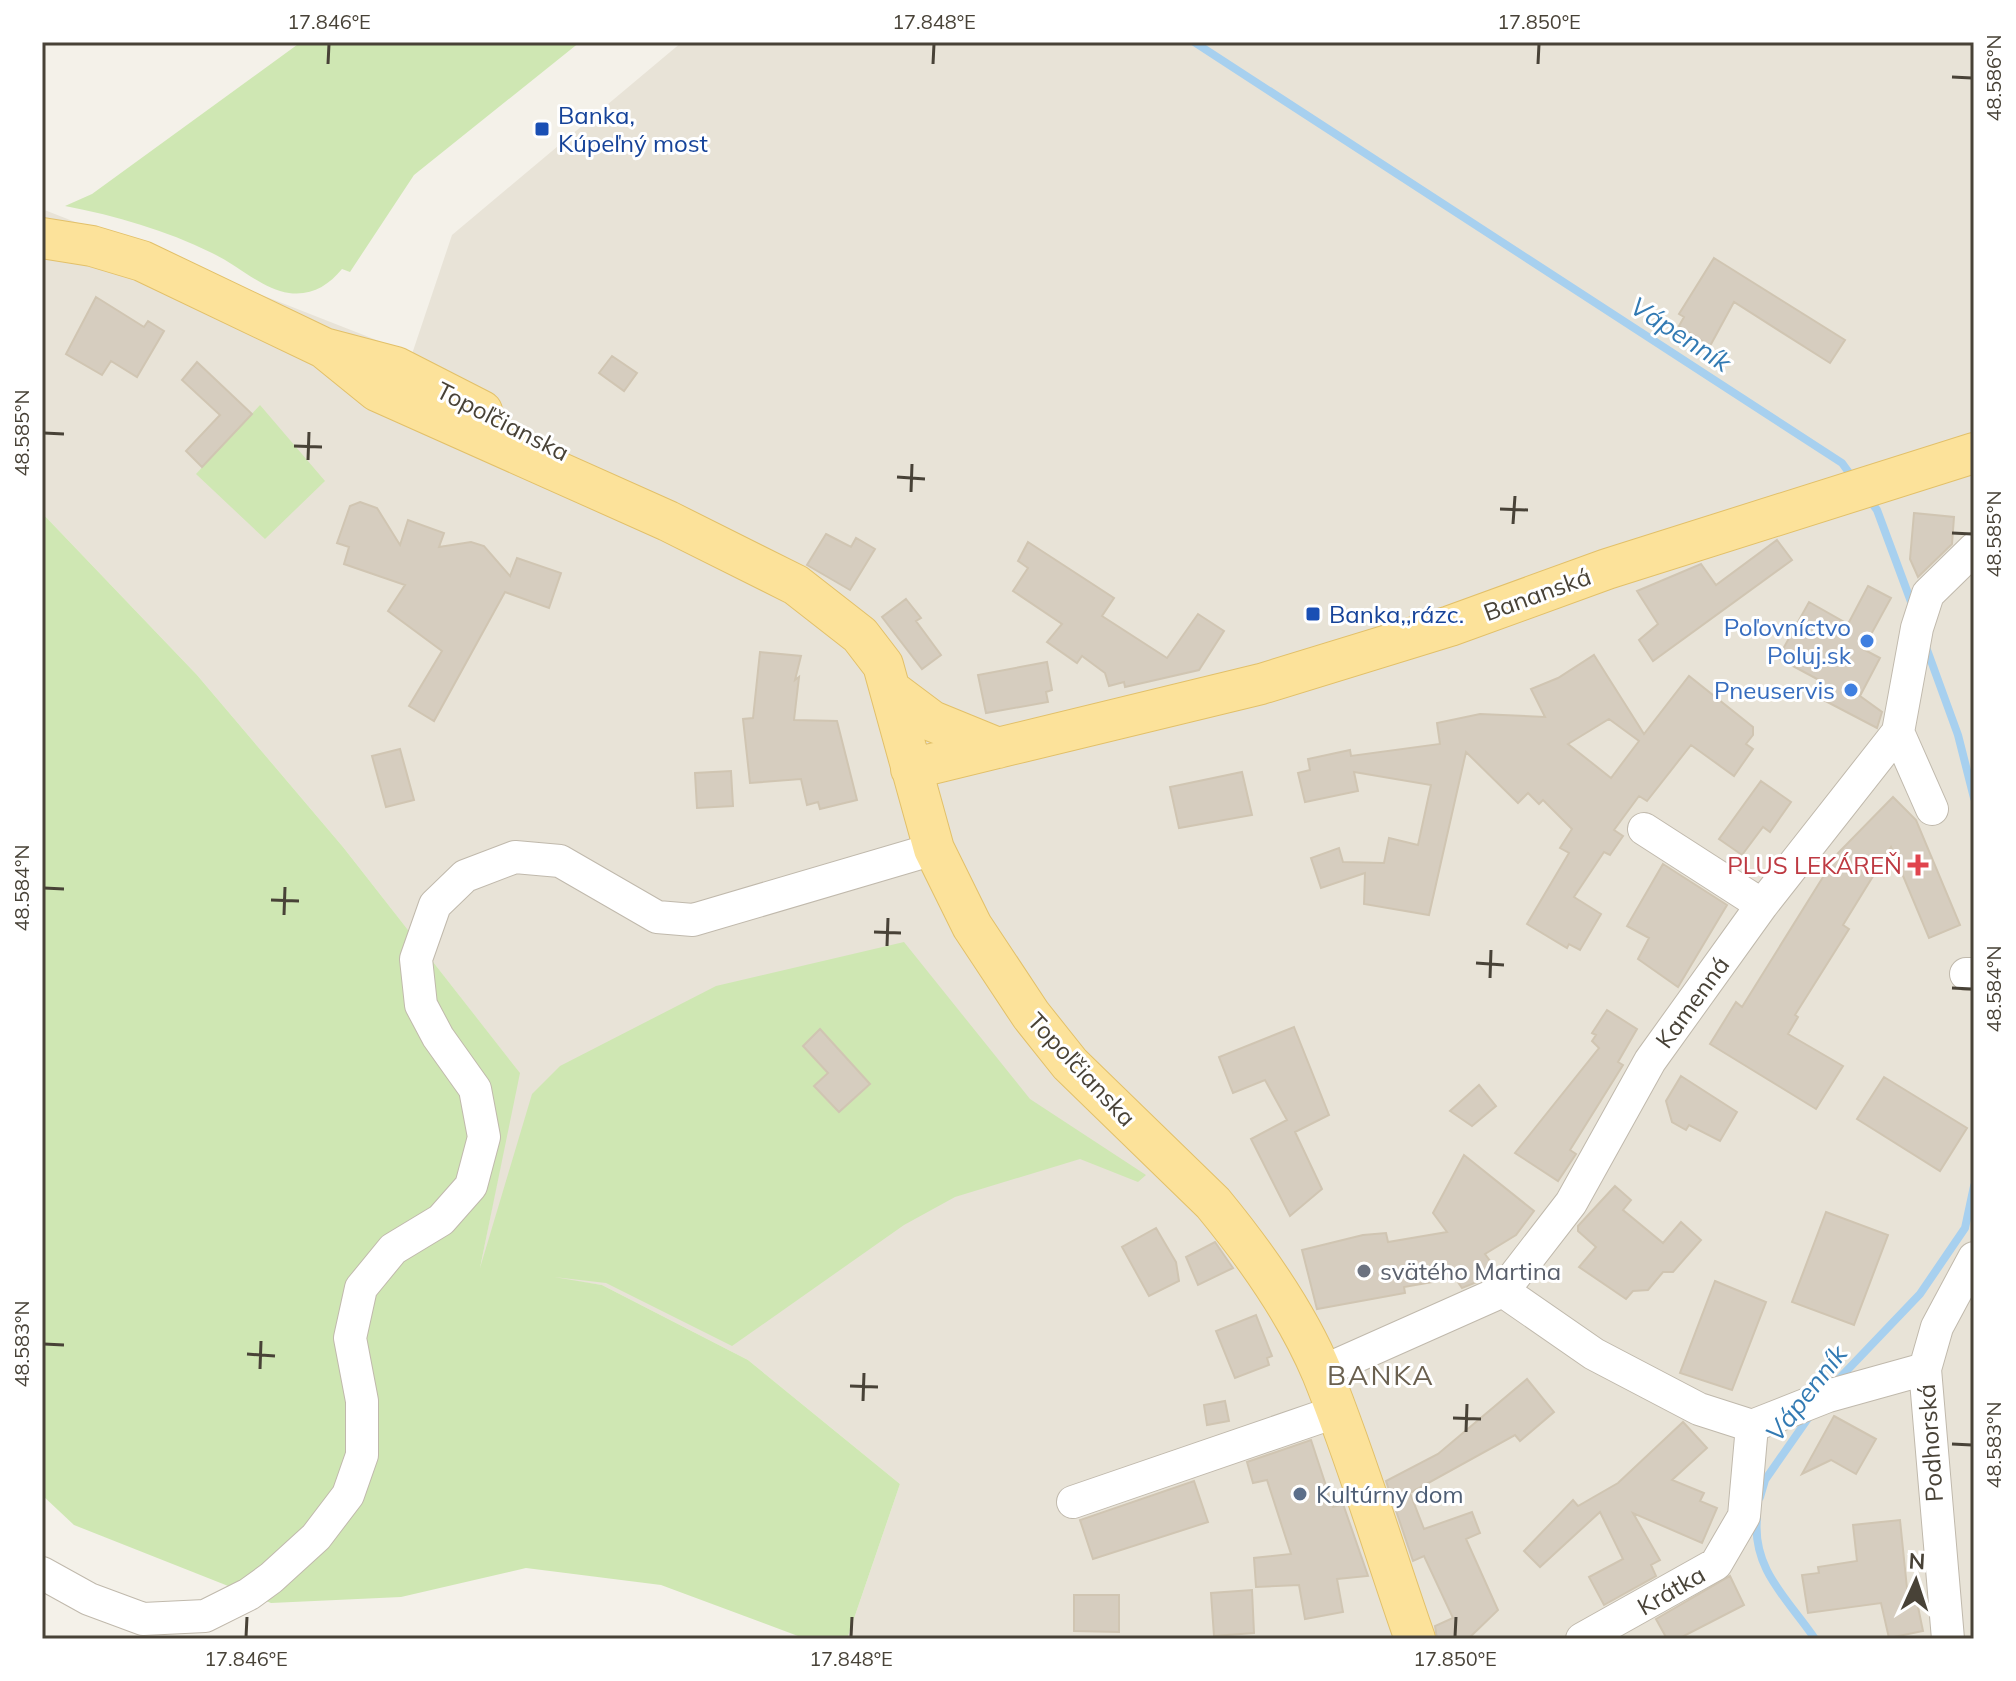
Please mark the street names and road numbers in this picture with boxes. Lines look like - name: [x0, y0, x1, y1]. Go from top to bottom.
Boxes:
- street label: Topoľčianska: [432, 375, 574, 467]
- street label: Bananská: [1479, 561, 1595, 627]
- street label: Kamenná: [1649, 950, 1735, 1054]
- street label: Topoľčianska: [1022, 1006, 1142, 1132]
- street label: Podhorská: [1911, 1383, 1949, 1503]
- street label: Krátka: [1632, 1559, 1710, 1621]

